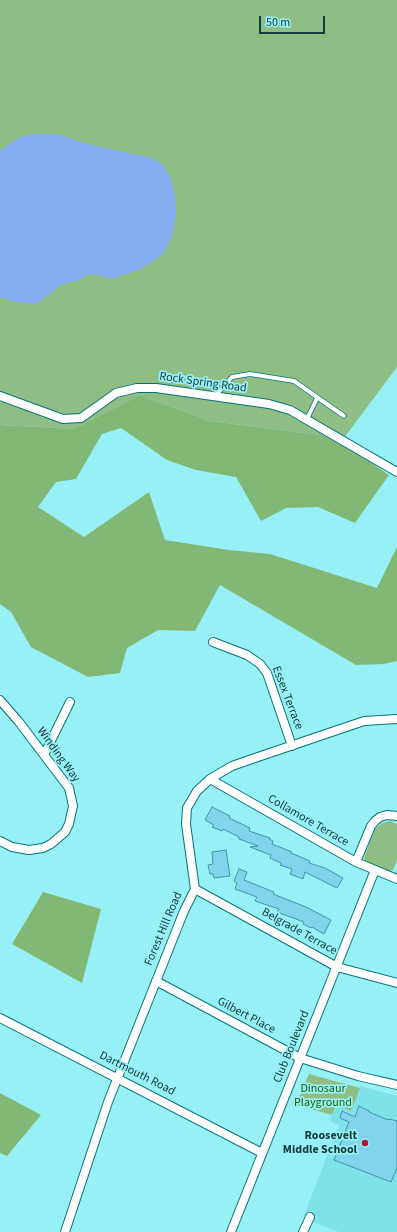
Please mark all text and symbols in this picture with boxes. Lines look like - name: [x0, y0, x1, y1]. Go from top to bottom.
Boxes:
- scale bar: [261, 8, 327, 34]
- text: 50 m: [266, 14, 290, 31]
- street label: Rock Spring Road: [158, 370, 248, 396]
- street label: Essex Terrace: [268, 664, 306, 732]
- street label: Winding Way: [33, 725, 83, 785]
- street label: Collamore Terrace: [265, 792, 351, 850]
- street label: Forest Hill Road: [142, 890, 186, 968]
- street label: Belgrade Terrace: [259, 905, 339, 959]
- street label: Gilbert Place: [215, 995, 277, 1037]
- street label: Club Boulevard: [271, 1009, 313, 1085]
- street label: Dartmouth Road: [97, 1049, 177, 1099]
- park label: Dinosaur Playground: [294, 1082, 352, 1110]
- place label: Roosevelt Middle School: [283, 1129, 357, 1157]
- marker: Roosevelt Middle School: [360, 1138, 370, 1148]

